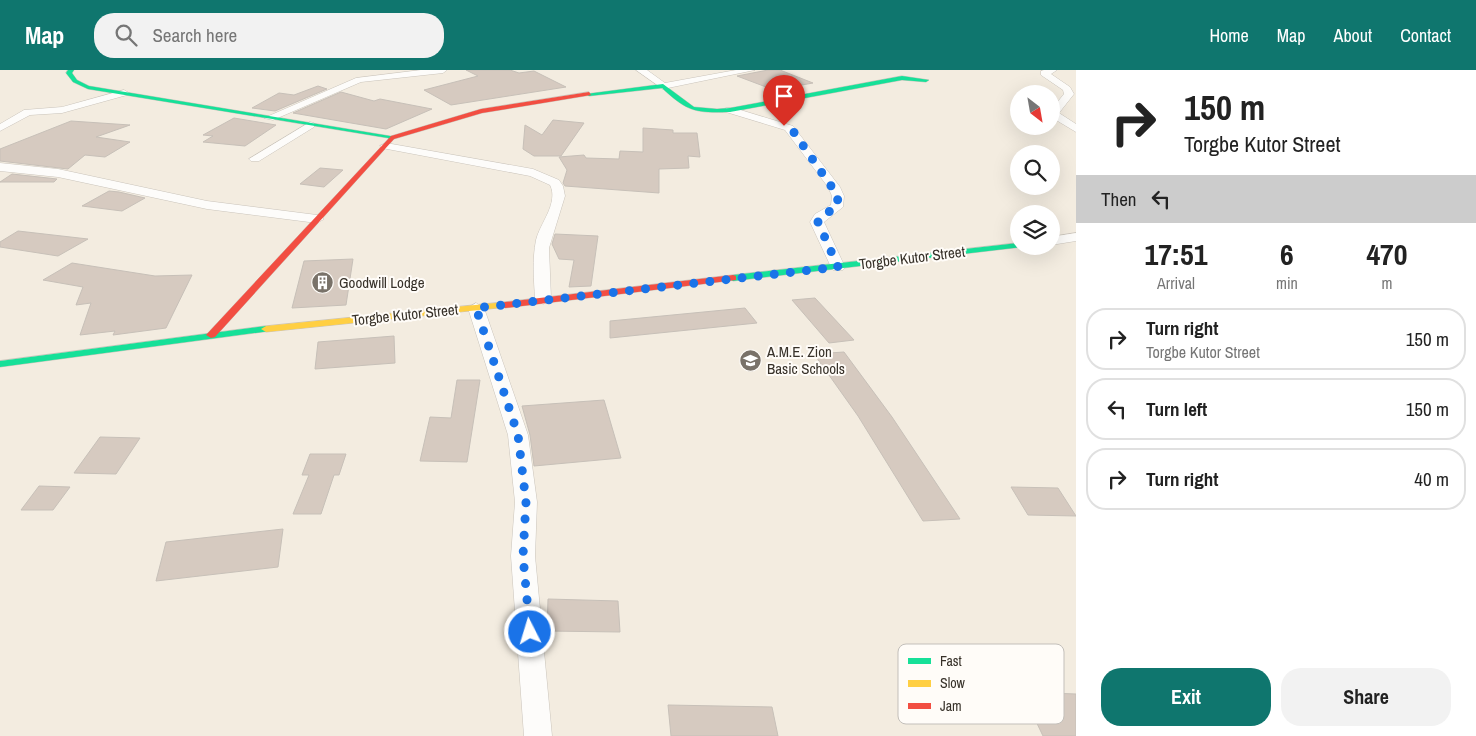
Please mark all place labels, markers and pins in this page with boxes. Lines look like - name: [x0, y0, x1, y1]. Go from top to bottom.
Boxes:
- pin: [763, 75, 805, 126]
- building icon: Goodwill Lodge: [311, 271, 335, 295]
- place label: Goodwill Lodge: [339, 272, 425, 293]
- place label: A.M.E. Zion Basic Schools: [766, 341, 845, 379]
- school or university icon: A.M.E. Zion Basic Schools: [739, 349, 763, 373]

